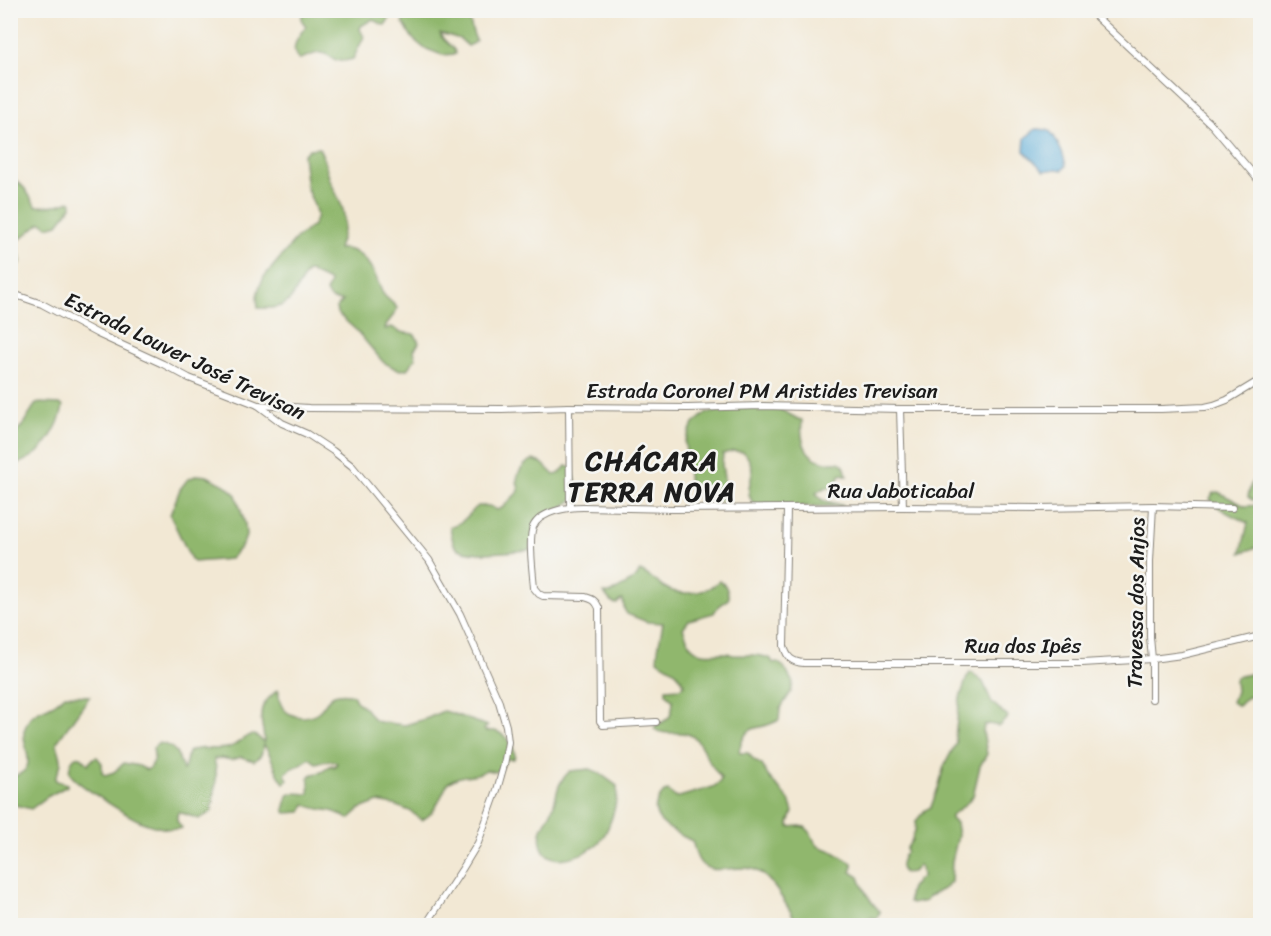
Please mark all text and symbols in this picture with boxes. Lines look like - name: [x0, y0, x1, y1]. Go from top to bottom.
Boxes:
- street label: Estrada Louver José Trevisan: [58, 281, 312, 431]
- street label: Estrada Coronel PM Aristides Trevisan: [586, 372, 938, 410]
- district label: CHÁCARA TERRA NOVA: [568, 437, 736, 516]
- street label: Rua Jaboticabal: [828, 472, 975, 510]
- street label: Travessa dos Anjos: [1116, 517, 1156, 689]
- street label: Rua dos Ipês: [965, 627, 1082, 665]

